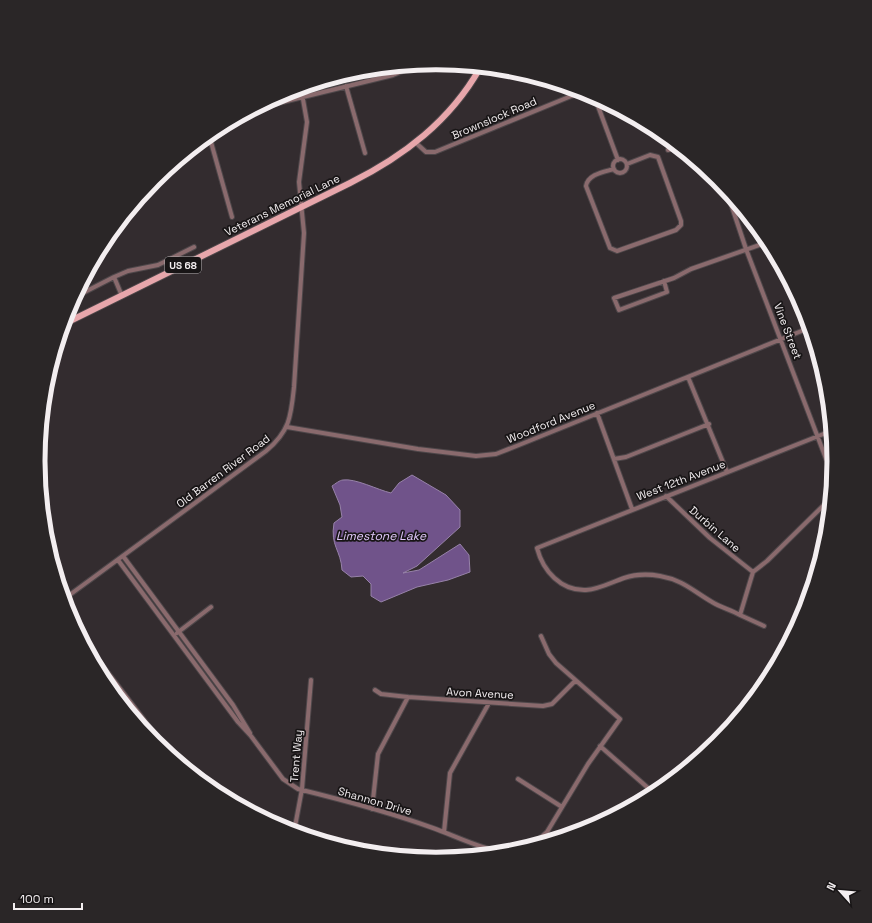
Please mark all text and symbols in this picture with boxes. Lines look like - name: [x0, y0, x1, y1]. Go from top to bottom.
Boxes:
- street label: Brownslock Road: [449, 94, 539, 142]
- street label: Veterans Memorial Lane: [222, 171, 342, 239]
- road number: US 68: [165, 257, 201, 273]
- street label: Vine Street: [771, 301, 805, 361]
- street label: Woodford Avenue: [505, 398, 597, 446]
- street label: Old Barren River Road: [173, 431, 273, 511]
- street label: West 12th Avenue: [635, 457, 727, 503]
- street label: Durbin Lane: [687, 503, 743, 555]
- water label: Limestone Lake: [336, 528, 427, 544]
- street label: Avon Avenue: [446, 684, 514, 702]
- street label: Trent Way: [287, 729, 305, 783]
- street label: Shannon Drive: [337, 784, 413, 818]
- north arrow: [820, 871, 860, 911]
- text: N: [823, 880, 839, 893]
- scale bar: [14, 885, 82, 911]
- text: 100 m: [20, 891, 54, 907]

